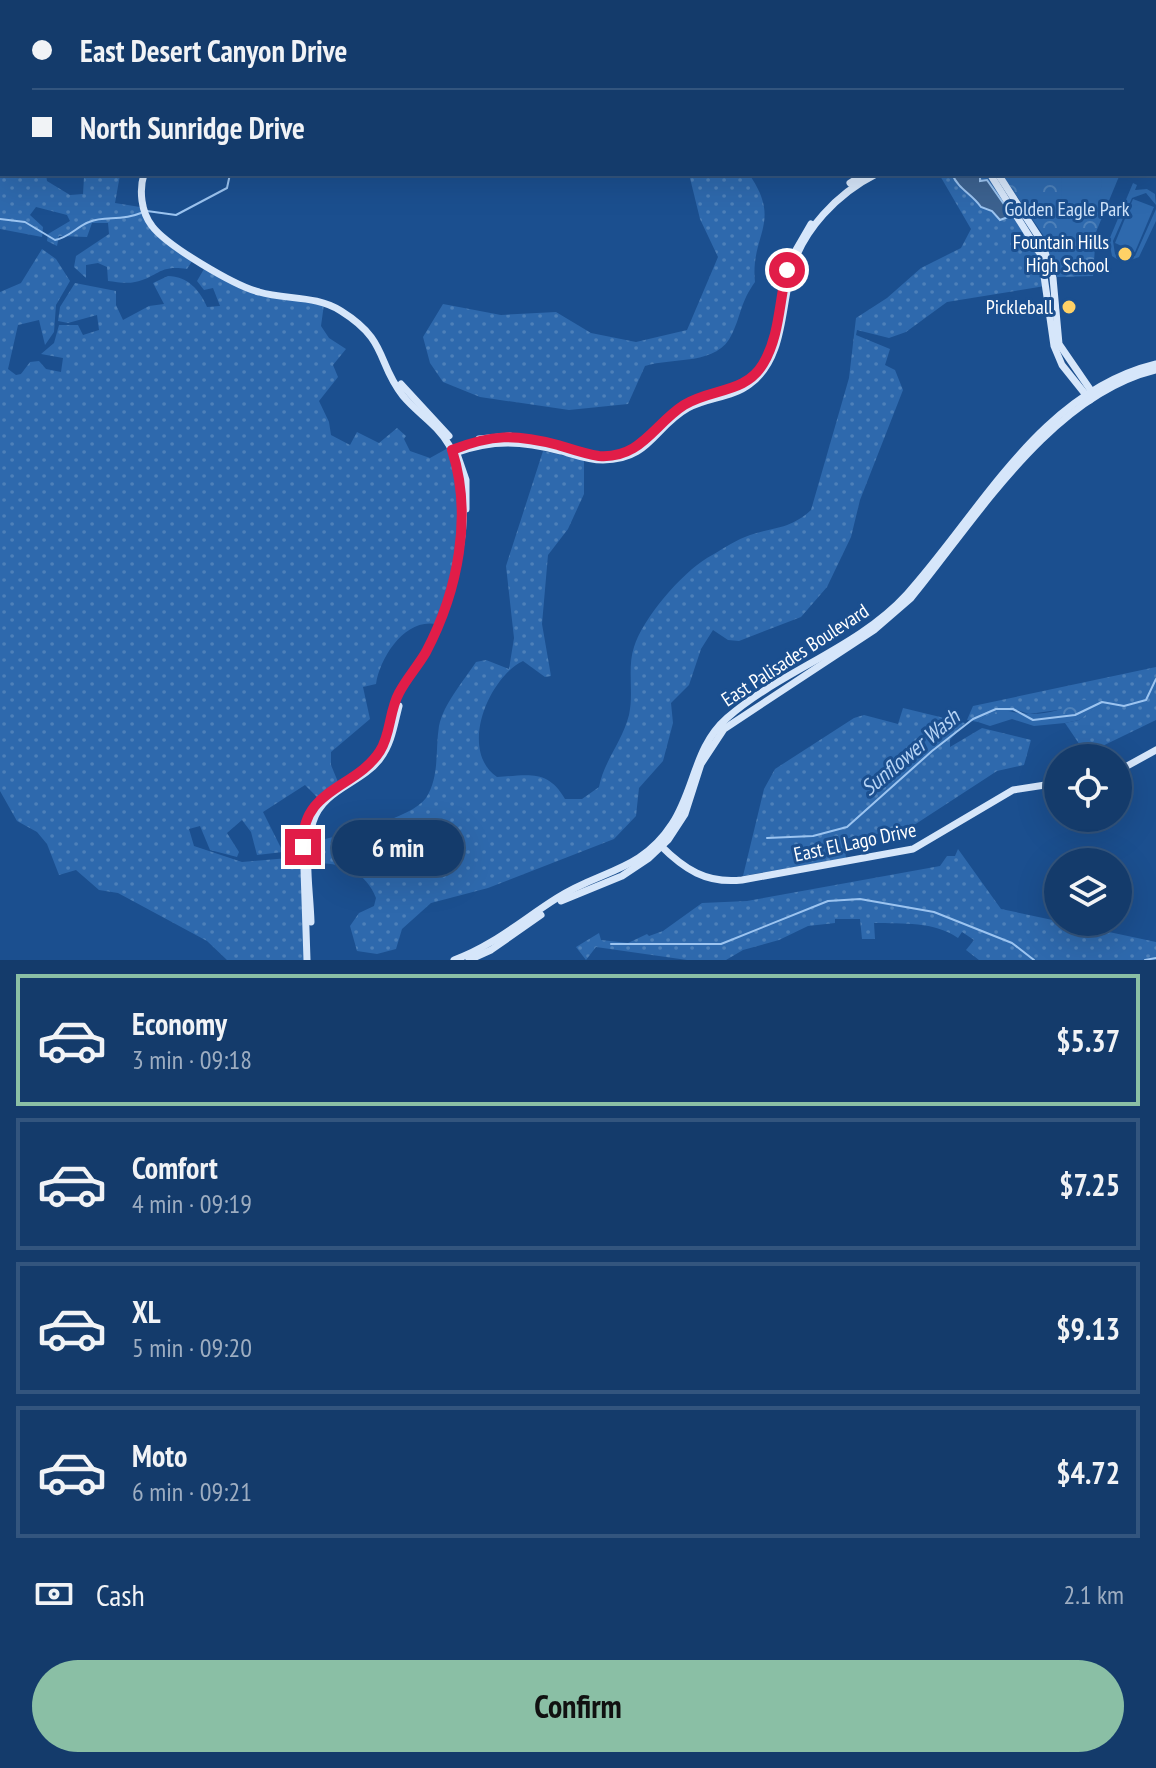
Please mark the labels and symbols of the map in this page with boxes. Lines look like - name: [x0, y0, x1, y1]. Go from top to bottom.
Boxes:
- park label: Golden Eagle Park: [1004, 196, 1130, 222]
- place label: Fountain Hills High School: [1013, 229, 1109, 278]
- marker: Fountain Hills High School: [1116, 245, 1134, 263]
- route start: [769, 252, 805, 288]
- place label: Pickleball: [986, 294, 1053, 320]
- marker: Pickleball: [1060, 298, 1078, 316]
- street label: East Palisades Boulevard: [716, 598, 874, 712]
- water label: Sunflower Wash: [855, 702, 966, 801]
- street label: East El Lago Drive: [791, 816, 919, 868]
- callout: 6 min: [331, 819, 463, 875]
- route end: [285, 829, 321, 865]

